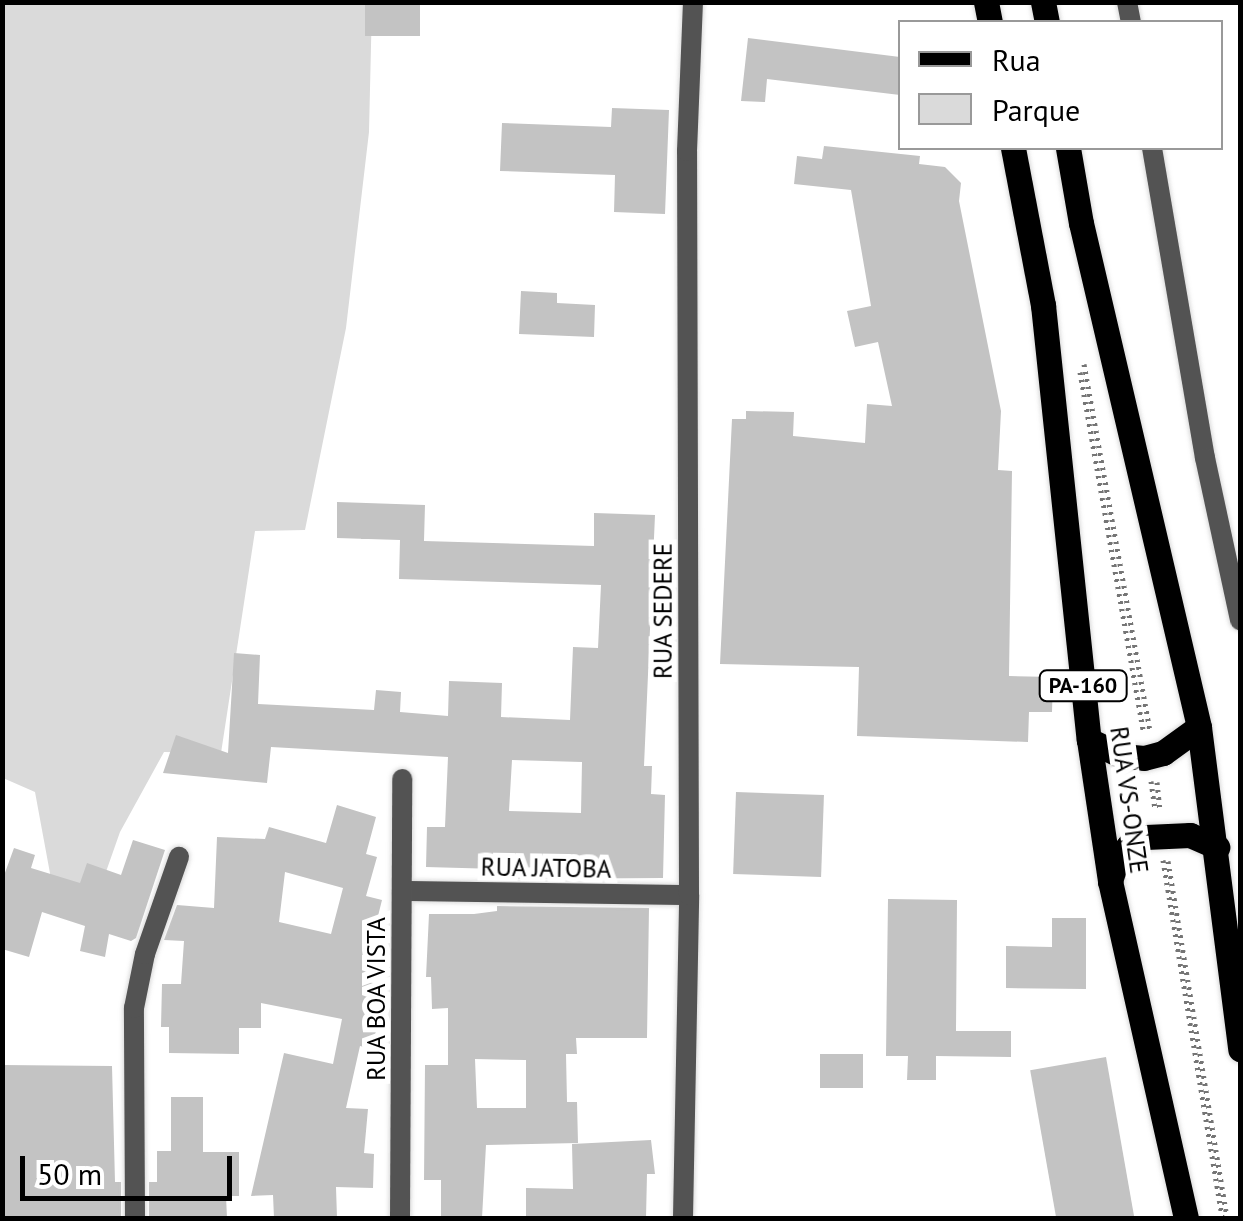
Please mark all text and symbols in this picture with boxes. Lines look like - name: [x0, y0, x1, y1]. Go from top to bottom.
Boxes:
- legend: [898, 20, 1223, 150]
- text: Rua: [992, 40, 1041, 79]
- text: Parque: [992, 90, 1080, 129]
- street label: RUA SEDERE: [648, 542, 678, 680]
- road number: PA-160: [1038, 669, 1128, 703]
- street label: RUA VS-ONZE: [1104, 724, 1154, 876]
- street label: RUA JATOBA: [480, 852, 612, 884]
- street label: RUA BOA VISTA: [361, 916, 391, 1082]
- scale bar: [25, 1136, 238, 1198]
- text: 50 m: [37, 1154, 102, 1193]

